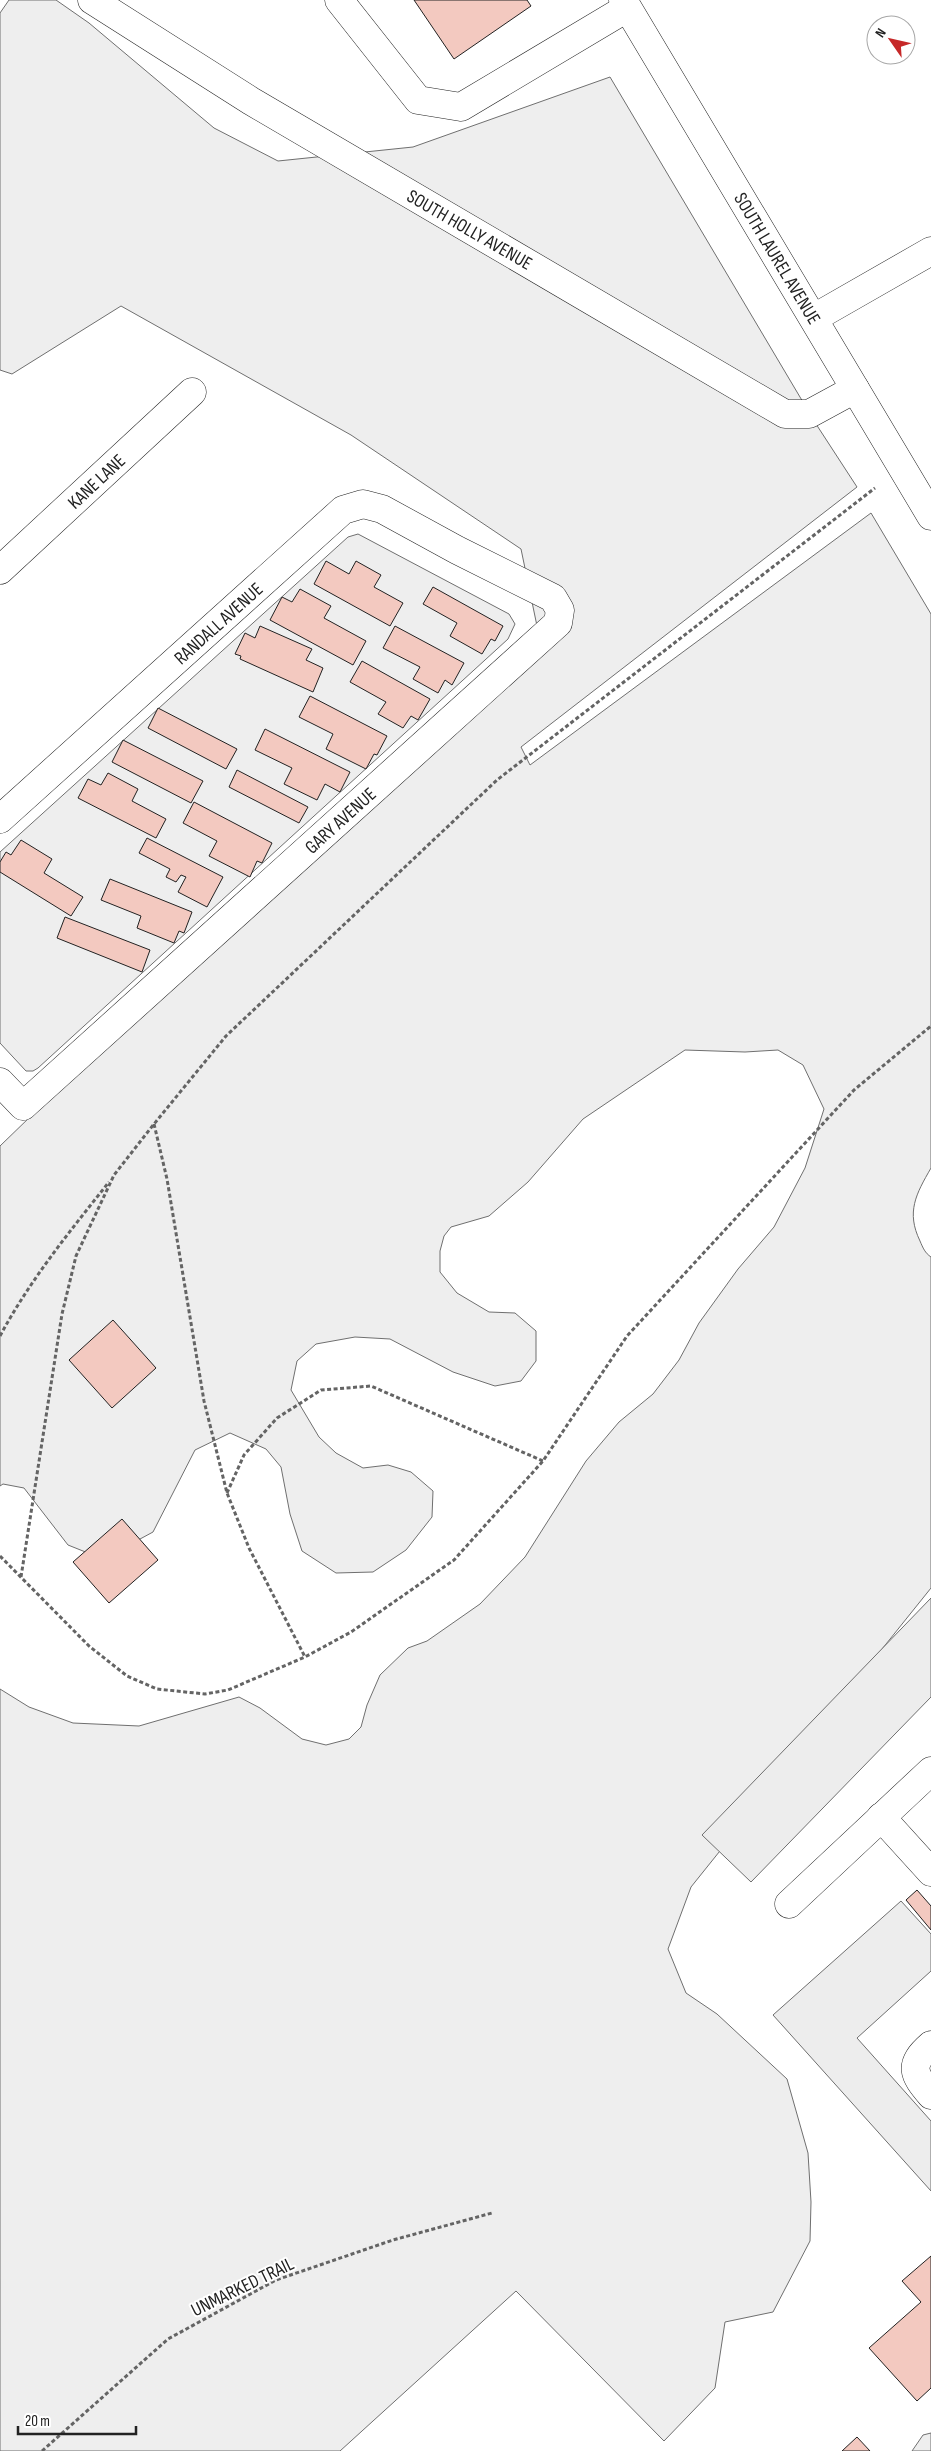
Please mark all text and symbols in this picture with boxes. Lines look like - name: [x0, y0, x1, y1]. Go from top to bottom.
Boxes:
- north arrow: [866, 15, 916, 65]
- text: N: [871, 25, 890, 41]
- street label: SOUTH HOLLY AVENUE: [402, 185, 536, 276]
- street label: SOUTH LAUREL AVENUE: [728, 189, 825, 329]
- street label: KANE LANE: [64, 450, 131, 514]
- street label: RANDALL AVENUE: [170, 578, 268, 670]
- street label: GARY AVENUE: [301, 783, 381, 859]
- street label: UNMARKED TRAIL: [188, 2253, 298, 2322]
- scale bar: [18, 2404, 135, 2436]
- text: 20 m: [25, 2412, 50, 2431]

